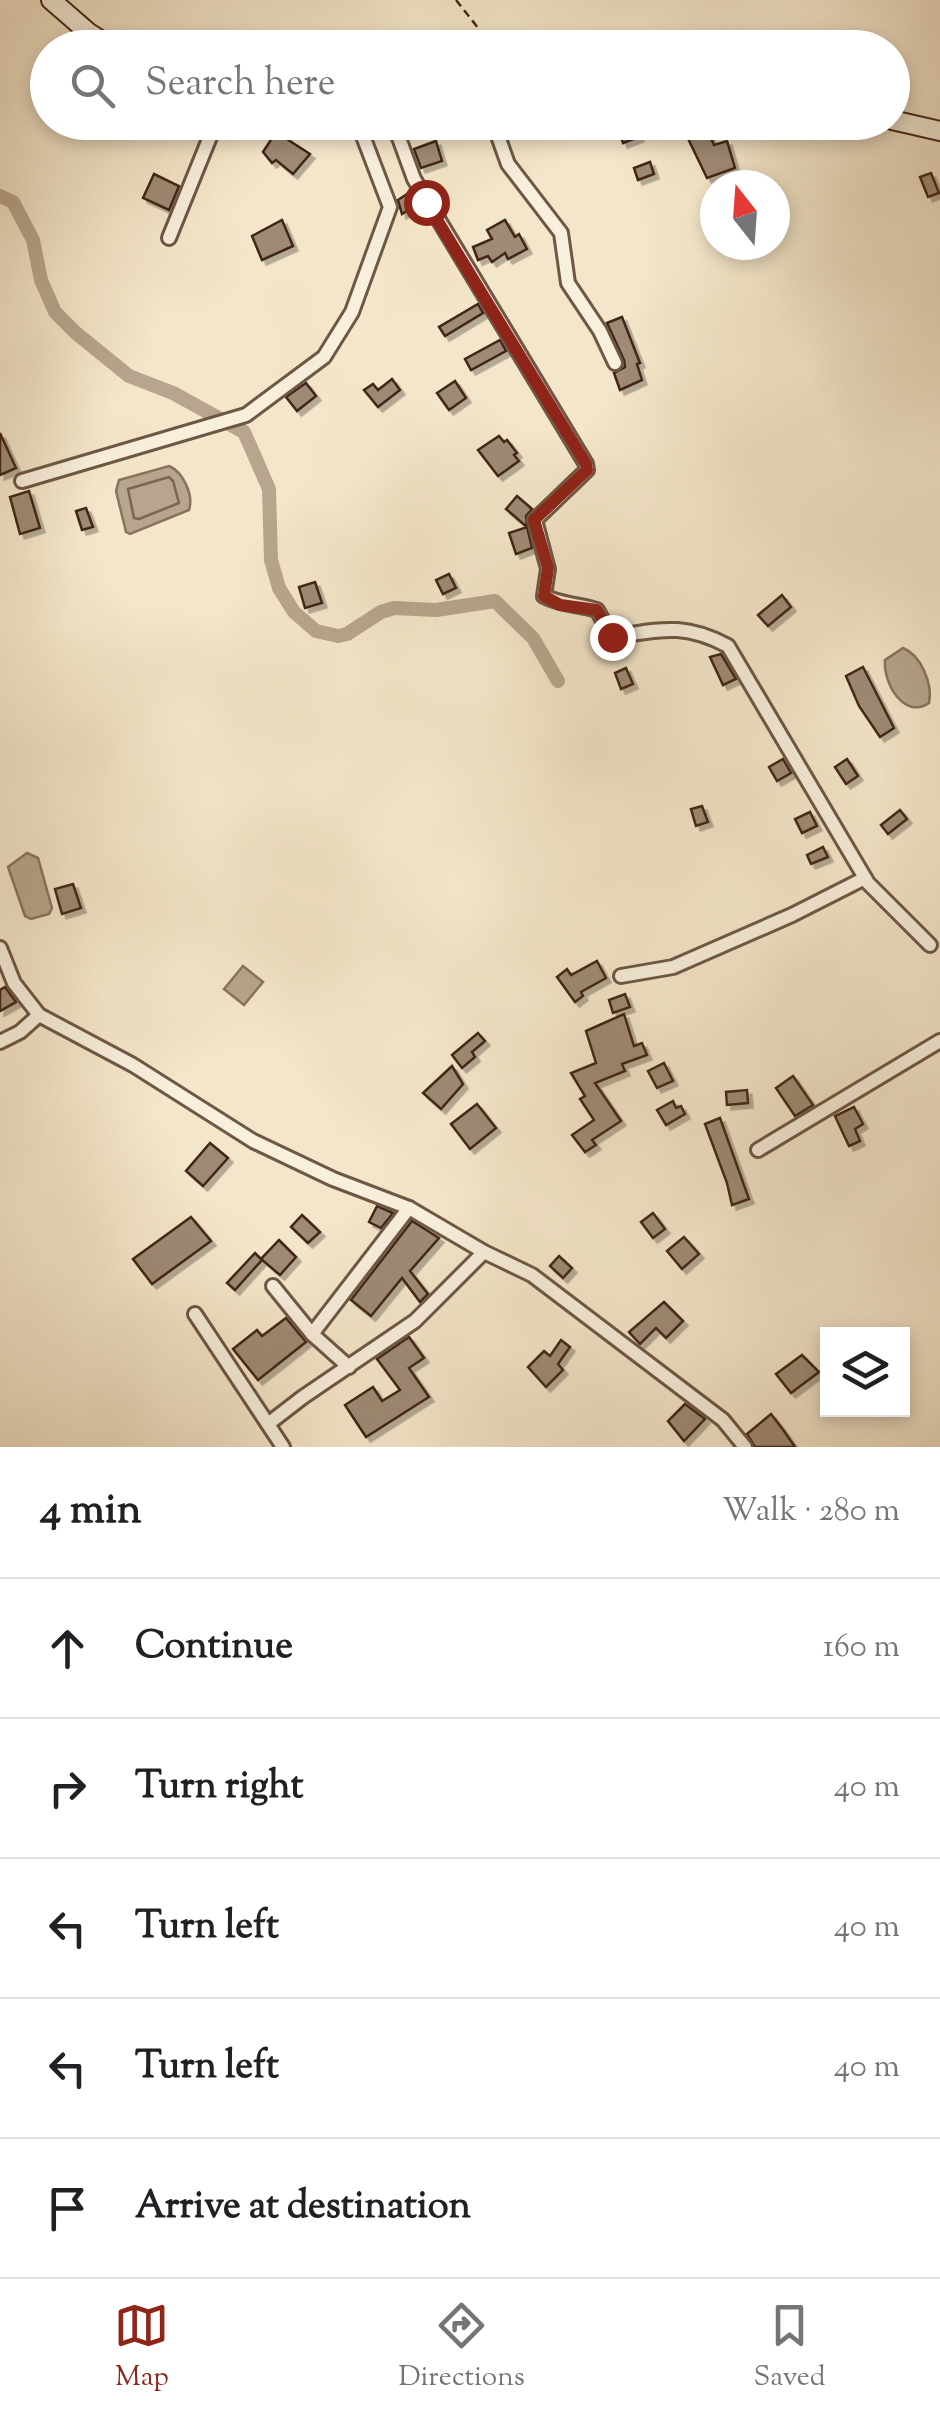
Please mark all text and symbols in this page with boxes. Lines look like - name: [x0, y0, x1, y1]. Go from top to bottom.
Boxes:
- search box: [30, 30, 910, 140]
- icon: search: [65, 58, 120, 113]
- text: Search here: [145, 58, 336, 112]
- north arrow: [700, 170, 790, 260]
- route start: [404, 180, 450, 226]
- route end: [590, 615, 636, 661]
- map controls: [820, 1327, 910, 1417]
- button: layers: [820, 1327, 910, 1417]
- text: 4 min: [40, 1482, 142, 1542]
- text: Walk · 280 m: [722, 1489, 900, 1535]
- icon: ahead: [40, 1621, 95, 1676]
- text: Continue: [135, 1621, 293, 1675]
- text: 160 m: [823, 1625, 900, 1671]
- icon: right: [40, 1761, 95, 1816]
- text: Turn right: [135, 1761, 303, 1815]
- text: 40 m: [834, 1765, 900, 1811]
- icon: left: [40, 1901, 95, 1956]
- text: Turn left: [135, 1901, 279, 1955]
- text: 40 m: [834, 1905, 900, 1951]
- icon: left: [40, 2041, 95, 2096]
- text: Turn left: [135, 2041, 279, 2095]
- text: 40 m: [834, 2045, 900, 2091]
- icon: arrive: [40, 2181, 95, 2236]
- text: Arrive at destination: [135, 2181, 471, 2235]
- tab: Map: [114, 2298, 169, 2398]
- tab: Directions: [398, 2298, 525, 2398]
- tab: Saved: [754, 2298, 826, 2398]

